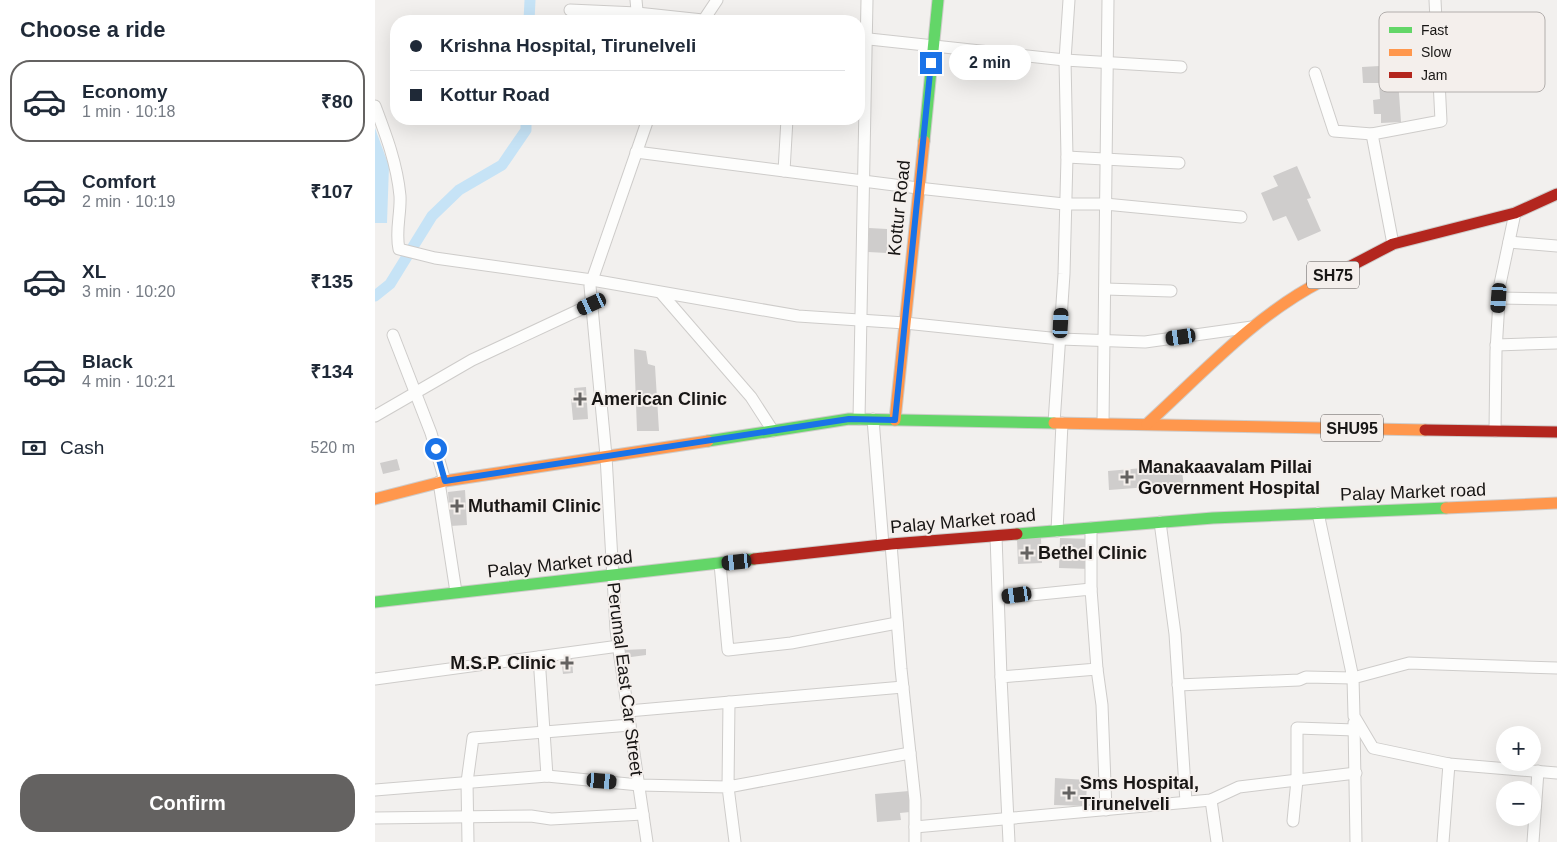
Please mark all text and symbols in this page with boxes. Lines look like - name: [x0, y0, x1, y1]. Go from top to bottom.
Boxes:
- legend: [1379, 12, 1545, 92]
- text: Choose a ride: [20, 17, 165, 42]
- text: Fast: [1421, 22, 1448, 38]
- text: Krishna Hospital, Tirunelveli: [440, 35, 696, 56]
- text: Slow: [1421, 44, 1452, 60]
- callout: 2 min: [949, 46, 1031, 80]
- route end: [920, 52, 942, 74]
- text: 2 min: [969, 54, 1011, 71]
- text: Jam: [1421, 67, 1447, 83]
- icon: car: [22, 79, 67, 124]
- text: Economy: [82, 81, 168, 102]
- text: Kottur Road: [440, 84, 550, 105]
- text: ₹80: [321, 91, 353, 112]
- text: 1 min · 10:18: [82, 103, 175, 120]
- street label: Kottur Road: [884, 159, 914, 257]
- icon: car: [22, 169, 67, 214]
- text: Comfort: [82, 171, 156, 192]
- text: ₹107: [310, 181, 353, 202]
- text: 2 min · 10:19: [82, 193, 175, 210]
- icon: car: [22, 259, 67, 304]
- text: XL: [82, 261, 106, 282]
- road number: SH75: [1307, 262, 1359, 288]
- text: ₹135: [310, 271, 353, 292]
- text: 3 min · 10:20: [82, 283, 175, 300]
- car: [1490, 283, 1507, 313]
- car: [575, 291, 608, 317]
- car: [1052, 308, 1069, 338]
- car: [1165, 327, 1196, 347]
- icon: car: [22, 349, 67, 394]
- text: Black: [82, 351, 133, 372]
- text: ₹134: [310, 361, 353, 382]
- text: 4 min · 10:21: [82, 373, 175, 390]
- place label: American Clinic: [591, 389, 727, 409]
- marker: American Clinic: [573, 392, 587, 406]
- road number: SHU95: [1321, 414, 1383, 442]
- icon: cash: [20, 434, 48, 462]
- text: Cash: [60, 437, 104, 458]
- route start: [425, 438, 447, 460]
- text: 520 m: [311, 439, 355, 456]
- place label: Manakaavalam Pillai Government Hospital: [1138, 457, 1320, 498]
- marker: Manakaavalam Pillai Government Hospital: [1120, 470, 1134, 484]
- street label: Palay Market road: [1340, 479, 1486, 505]
- place label: Muthamil Clinic: [468, 496, 601, 516]
- marker: Muthamil Clinic: [450, 499, 464, 513]
- street label: Palay Market road: [889, 505, 1037, 537]
- place label: Bethel Clinic: [1038, 543, 1147, 563]
- street label: Palay Market road: [486, 546, 634, 582]
- marker: Bethel Clinic: [1020, 546, 1034, 560]
- car: [721, 553, 752, 571]
- street label: Perumal East Car Street: [603, 581, 647, 777]
- car: [1001, 585, 1032, 605]
- place label: M.S.P. Clinic: [450, 653, 556, 673]
- marker: M.S.P. Clinic: [560, 656, 574, 670]
- map controls: [1496, 726, 1541, 826]
- button: +: [1496, 726, 1541, 771]
- car: [586, 772, 617, 790]
- place label: Sms Hospital, Tirunelveli: [1080, 773, 1199, 814]
- button: Confirm: [20, 774, 355, 832]
- button: −: [1496, 781, 1541, 826]
- marker: Sms Hospital, Tirunelveli: [1062, 786, 1076, 800]

